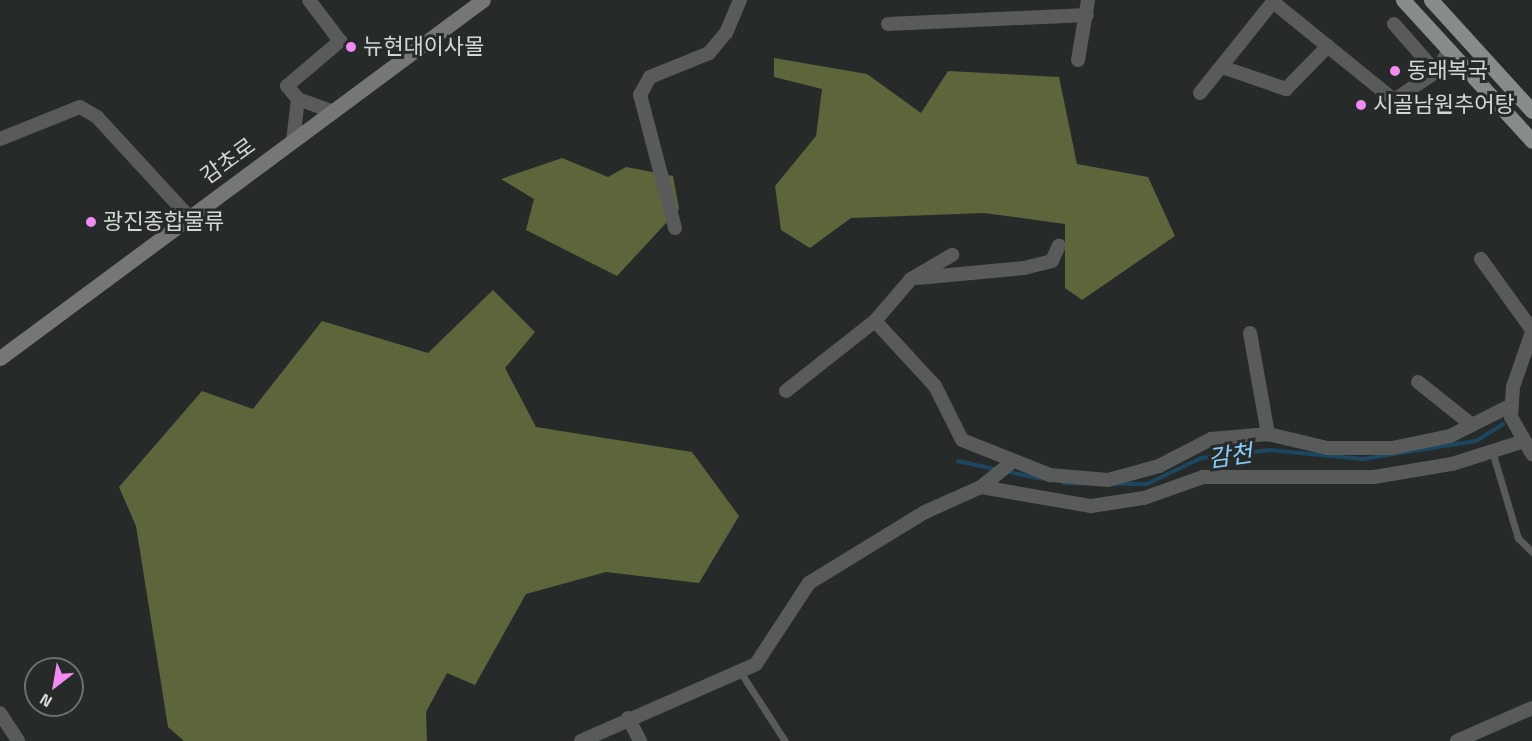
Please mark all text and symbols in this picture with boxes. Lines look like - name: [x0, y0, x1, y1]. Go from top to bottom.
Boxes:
- place label: 뉴현대이사몰: [363, 34, 484, 60]
- marker: 뉴현대이사몰: [344, 40, 358, 54]
- place label: 동래복국: [1407, 58, 1488, 84]
- marker: 동래복국: [1388, 64, 1402, 78]
- place label: 시골남원추어탕: [1373, 92, 1515, 118]
- marker: 시골남원추어탕: [1354, 98, 1368, 112]
- street label: 감초로: [196, 132, 260, 190]
- place label: 광진종합물류: [103, 209, 224, 235]
- marker: 광진종합물류: [84, 215, 98, 229]
- water label: 감천: [1206, 439, 1254, 473]
- north arrow: [24, 657, 84, 717]
- text: N: [35, 688, 57, 714]

